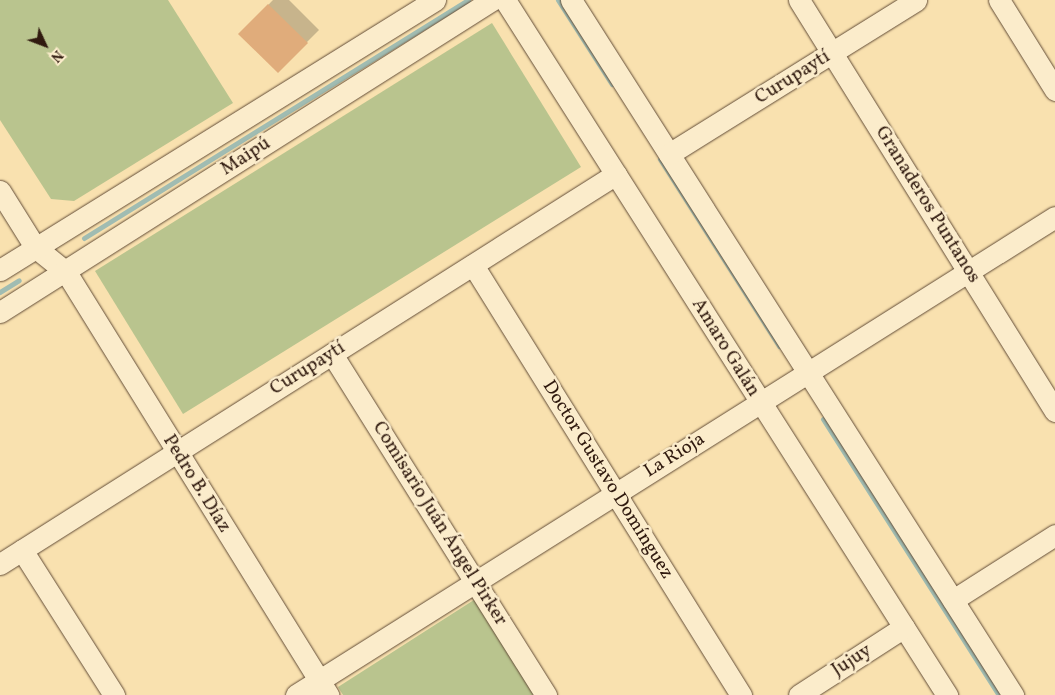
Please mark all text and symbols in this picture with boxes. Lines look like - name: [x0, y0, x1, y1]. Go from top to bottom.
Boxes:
- north arrow: [20, 20, 70, 70]
- text: N: [46, 45, 67, 66]
- street label: Curupaytí: [751, 46, 835, 110]
- street label: Granaderos Puntanos: [869, 122, 985, 288]
- street label: Maipú: [217, 133, 275, 181]
- street label: Amaro Galán: [686, 295, 764, 401]
- street label: Curupaytí: [266, 337, 350, 401]
- street label: Doctor Gustavo Domínguez: [536, 377, 678, 583]
- street label: Comisario Juán Ángel Pirker: [367, 418, 511, 630]
- street label: La Rioja: [640, 428, 710, 484]
- street label: Pedro B. Díaz: [157, 431, 235, 537]
- street label: Jujuy: [828, 640, 876, 682]

